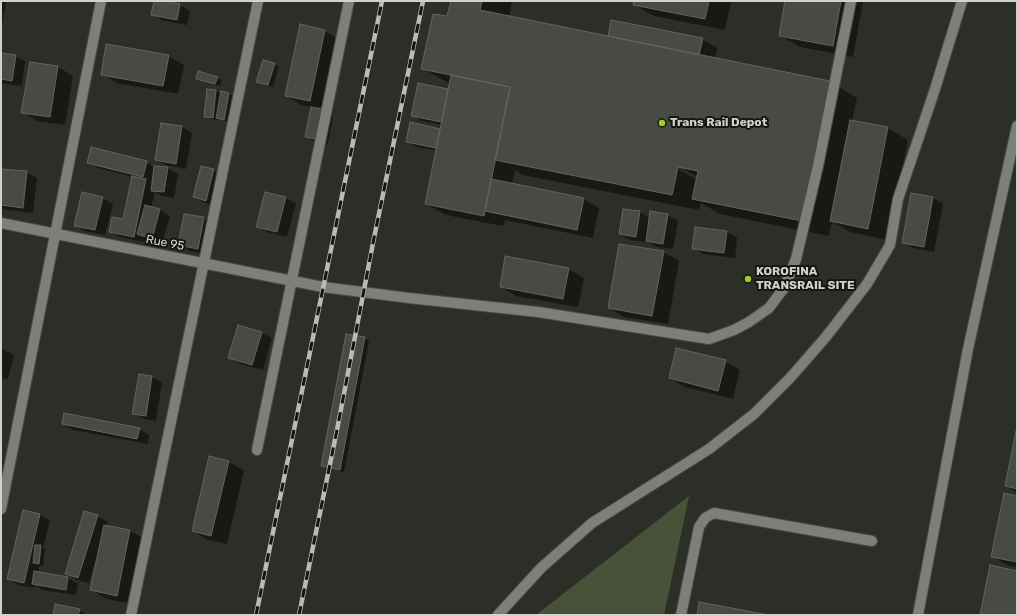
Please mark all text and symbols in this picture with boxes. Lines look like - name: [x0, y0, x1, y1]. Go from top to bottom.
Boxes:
- place label: Trans Rail Depot: [670, 116, 767, 130]
- marker: Trans Rail Depot: [657, 118, 667, 128]
- street label: Rue 95: [144, 232, 186, 254]
- place label: KOROFINA TRANSRAIL SITE: [756, 265, 855, 293]
- marker: KOROFINA TRANSRAIL SITE: [743, 274, 753, 284]

